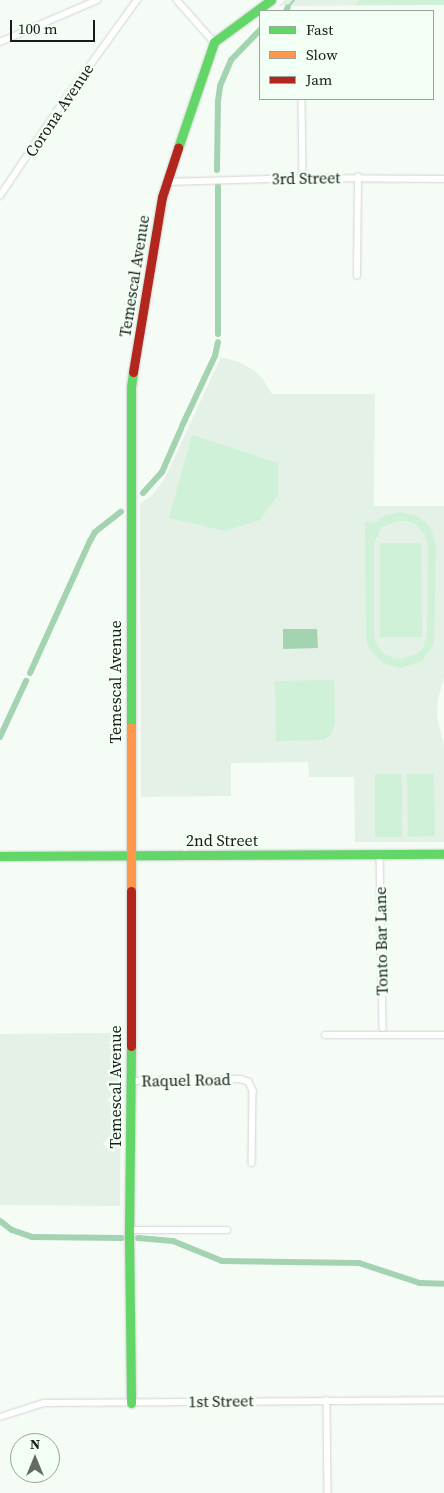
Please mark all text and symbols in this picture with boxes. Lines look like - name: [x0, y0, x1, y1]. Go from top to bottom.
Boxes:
- scale bar: [12, 10, 98, 42]
- legend: [259, 10, 434, 100]
- text: 100 m: [18, 18, 58, 39]
- text: Fast: [306, 19, 333, 40]
- text: Slow: [306, 44, 338, 65]
- street label: Corona Avenue: [21, 60, 97, 160]
- text: Jam: [306, 69, 332, 90]
- street label: 3rd Street: [271, 168, 341, 188]
- street label: Temescal Avenue: [115, 214, 153, 338]
- street label: Temescal Avenue: [105, 620, 125, 744]
- street label: 2nd Street: [186, 830, 258, 850]
- street label: Tonto Bar Lane: [370, 886, 392, 996]
- street label: Temescal Avenue: [105, 1025, 125, 1149]
- street label: Raquel Road: [141, 1070, 231, 1090]
- street label: 1st Street: [188, 1391, 254, 1411]
- north arrow: [10, 1433, 60, 1483]
- text: N: [30, 1434, 40, 1454]

